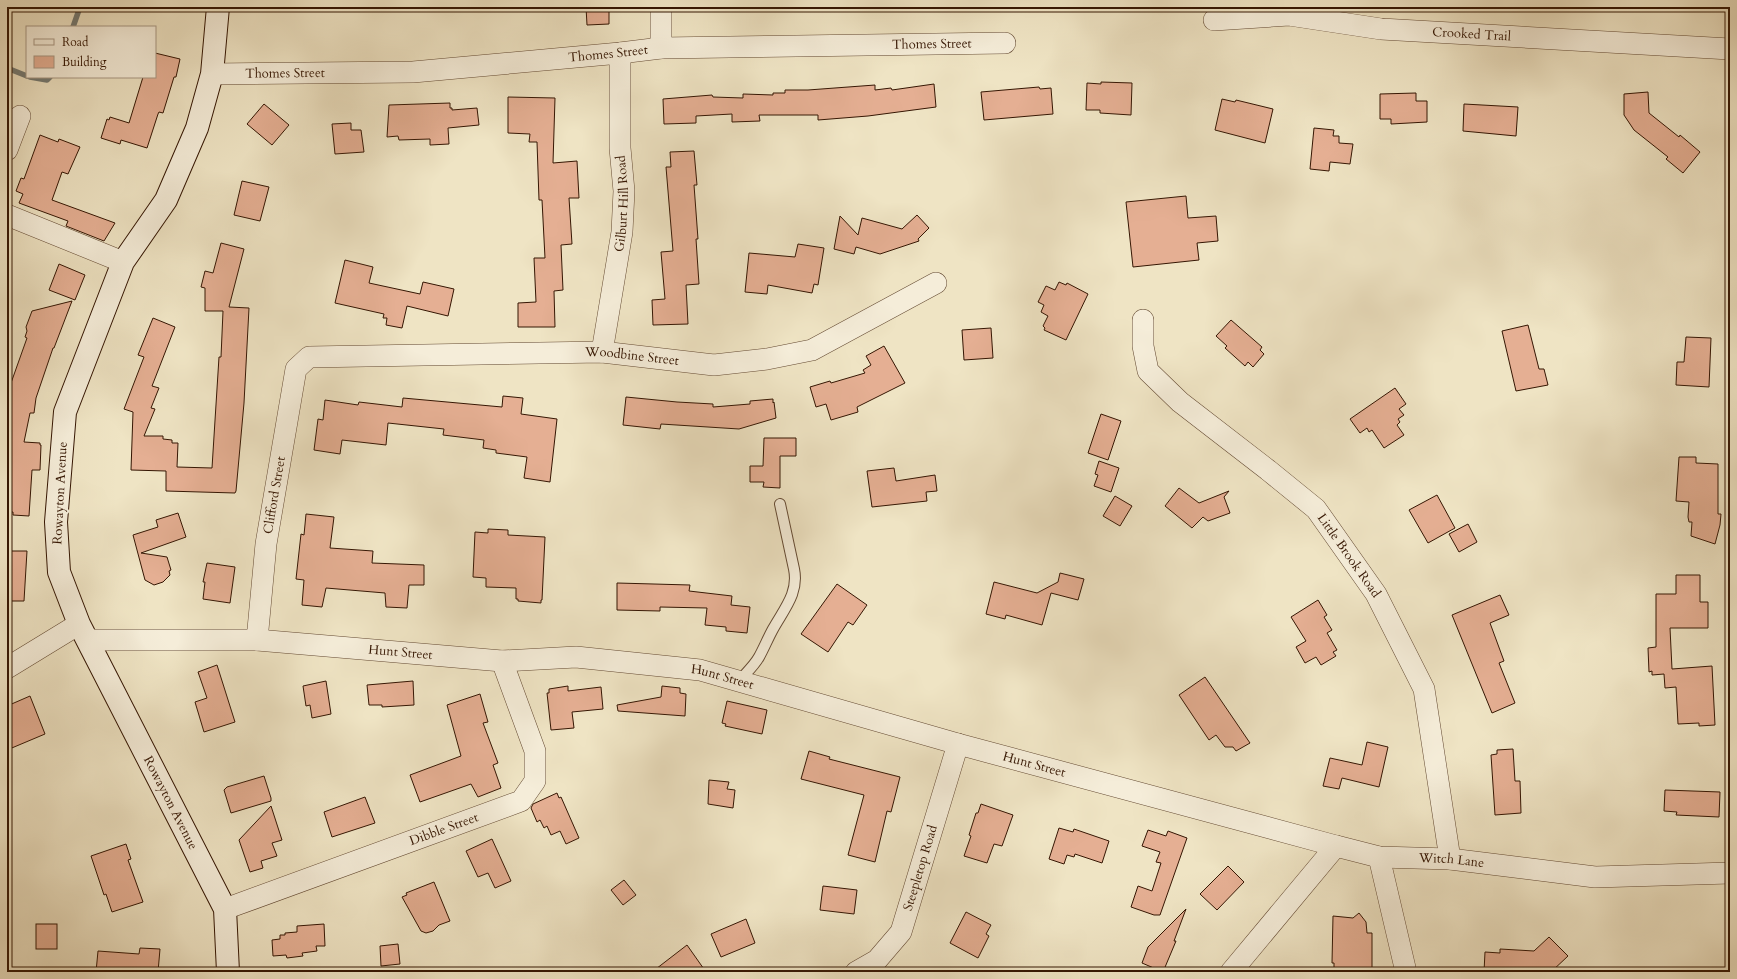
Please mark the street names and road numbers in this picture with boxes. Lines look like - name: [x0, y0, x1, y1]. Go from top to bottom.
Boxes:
- street label: Crooked Trail: [1432, 23, 1512, 45]
- street label: Thomes Street: [892, 34, 972, 54]
- street label: Thomes Street: [568, 41, 649, 67]
- street label: Thomes Street: [245, 64, 325, 83]
- street label: Gilburt Hill Road: [610, 154, 633, 253]
- street label: Woodbine Street: [584, 343, 680, 370]
- street label: Rowayton Avenue: [48, 441, 72, 545]
- street label: Clifford Street: [259, 455, 290, 535]
- street label: Little Brook Road: [1313, 510, 1385, 601]
- street label: Hunt Street: [368, 641, 433, 664]
- street label: Hunt Street: [690, 660, 756, 694]
- street label: Hunt Street: [1001, 747, 1068, 782]
- street label: Rowayton Avenue: [139, 753, 202, 853]
- street label: Dibble Street: [407, 808, 481, 850]
- street label: Steepletop Road: [899, 823, 942, 913]
- street label: Witch Lane: [1418, 849, 1485, 872]

